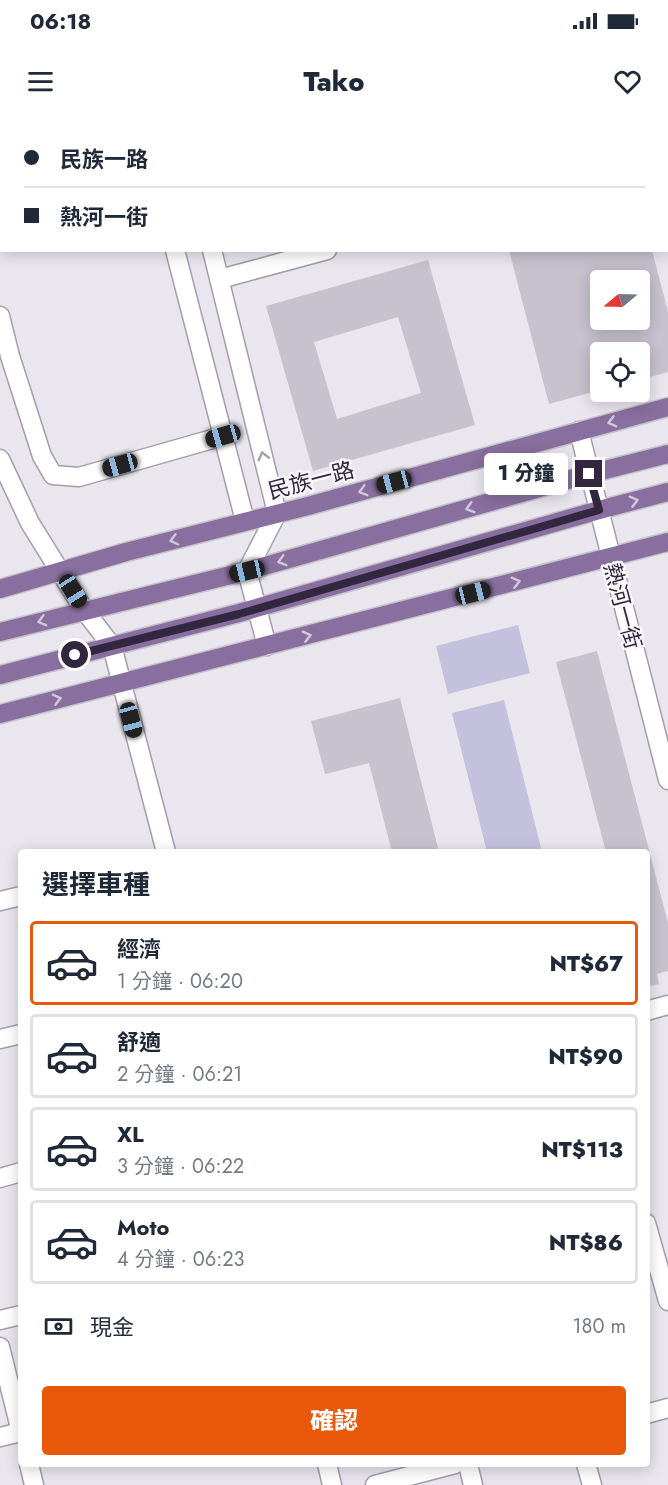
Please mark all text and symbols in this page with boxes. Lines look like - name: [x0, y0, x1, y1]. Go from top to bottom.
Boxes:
- text: 06:18: [30, 5, 91, 37]
- text: Tako: [304, 62, 364, 101]
- icon: menu: [24, 65, 57, 98]
- icon: heart: [611, 65, 644, 98]
- text: 民族一路: [60, 143, 148, 175]
- text: 熱河一街: [60, 201, 148, 233]
- north arrow: [590, 270, 650, 330]
- map controls: [590, 270, 650, 402]
- button: locate: [590, 342, 650, 402]
- one-way arrow: [607, 415, 617, 427]
- car: [203, 422, 243, 450]
- car: [100, 451, 140, 479]
- one-way arrow: [258, 451, 271, 461]
- street label: 民族一路: [264, 453, 358, 507]
- callout: 1 分鐘: [484, 453, 568, 495]
- text: 1 分鐘: [498, 459, 554, 488]
- route end: [575, 460, 602, 487]
- car: [374, 469, 414, 495]
- one-way arrow: [358, 484, 369, 496]
- one-way arrow: [628, 496, 639, 508]
- one-way arrow: [465, 501, 476, 513]
- one-way arrow: [169, 533, 180, 545]
- one-way arrow: [277, 554, 287, 567]
- car: [227, 558, 267, 584]
- street label: 熱河一街: [596, 559, 650, 653]
- car: [56, 571, 90, 611]
- one-way arrow: [510, 577, 521, 589]
- car: [453, 580, 493, 606]
- one-way arrow: [37, 614, 48, 626]
- one-way arrow: [301, 630, 311, 643]
- route start: [61, 641, 88, 668]
- one-way arrow: [51, 694, 61, 707]
- car: [118, 700, 144, 740]
- text: 選擇車種: [42, 865, 150, 904]
- text: 經濟: [117, 933, 161, 965]
- icon: car: [45, 936, 99, 990]
- text: NT$67: [549, 947, 623, 979]
- text: 1 分鐘 · 06:20: [117, 967, 243, 996]
- text: 舒適: [117, 1026, 161, 1058]
- icon: car: [45, 1029, 99, 1083]
- text: NT$90: [548, 1040, 623, 1072]
- text: 2 分鐘 · 06:21: [117, 1060, 242, 1089]
- text: XL: [117, 1118, 144, 1150]
- icon: car: [45, 1122, 99, 1176]
- text: NT$113: [541, 1133, 623, 1165]
- text: 3 分鐘 · 06:22: [117, 1152, 244, 1181]
- text: Moto: [117, 1211, 170, 1243]
- icon: car: [45, 1215, 99, 1269]
- text: NT$86: [549, 1226, 623, 1258]
- text: 4 分鐘 · 06:23: [117, 1245, 244, 1274]
- icon: cash: [42, 1310, 75, 1343]
- text: 現金: [90, 1311, 134, 1343]
- text: 180 m: [572, 1312, 626, 1341]
- button: 確認: [42, 1386, 626, 1455]

